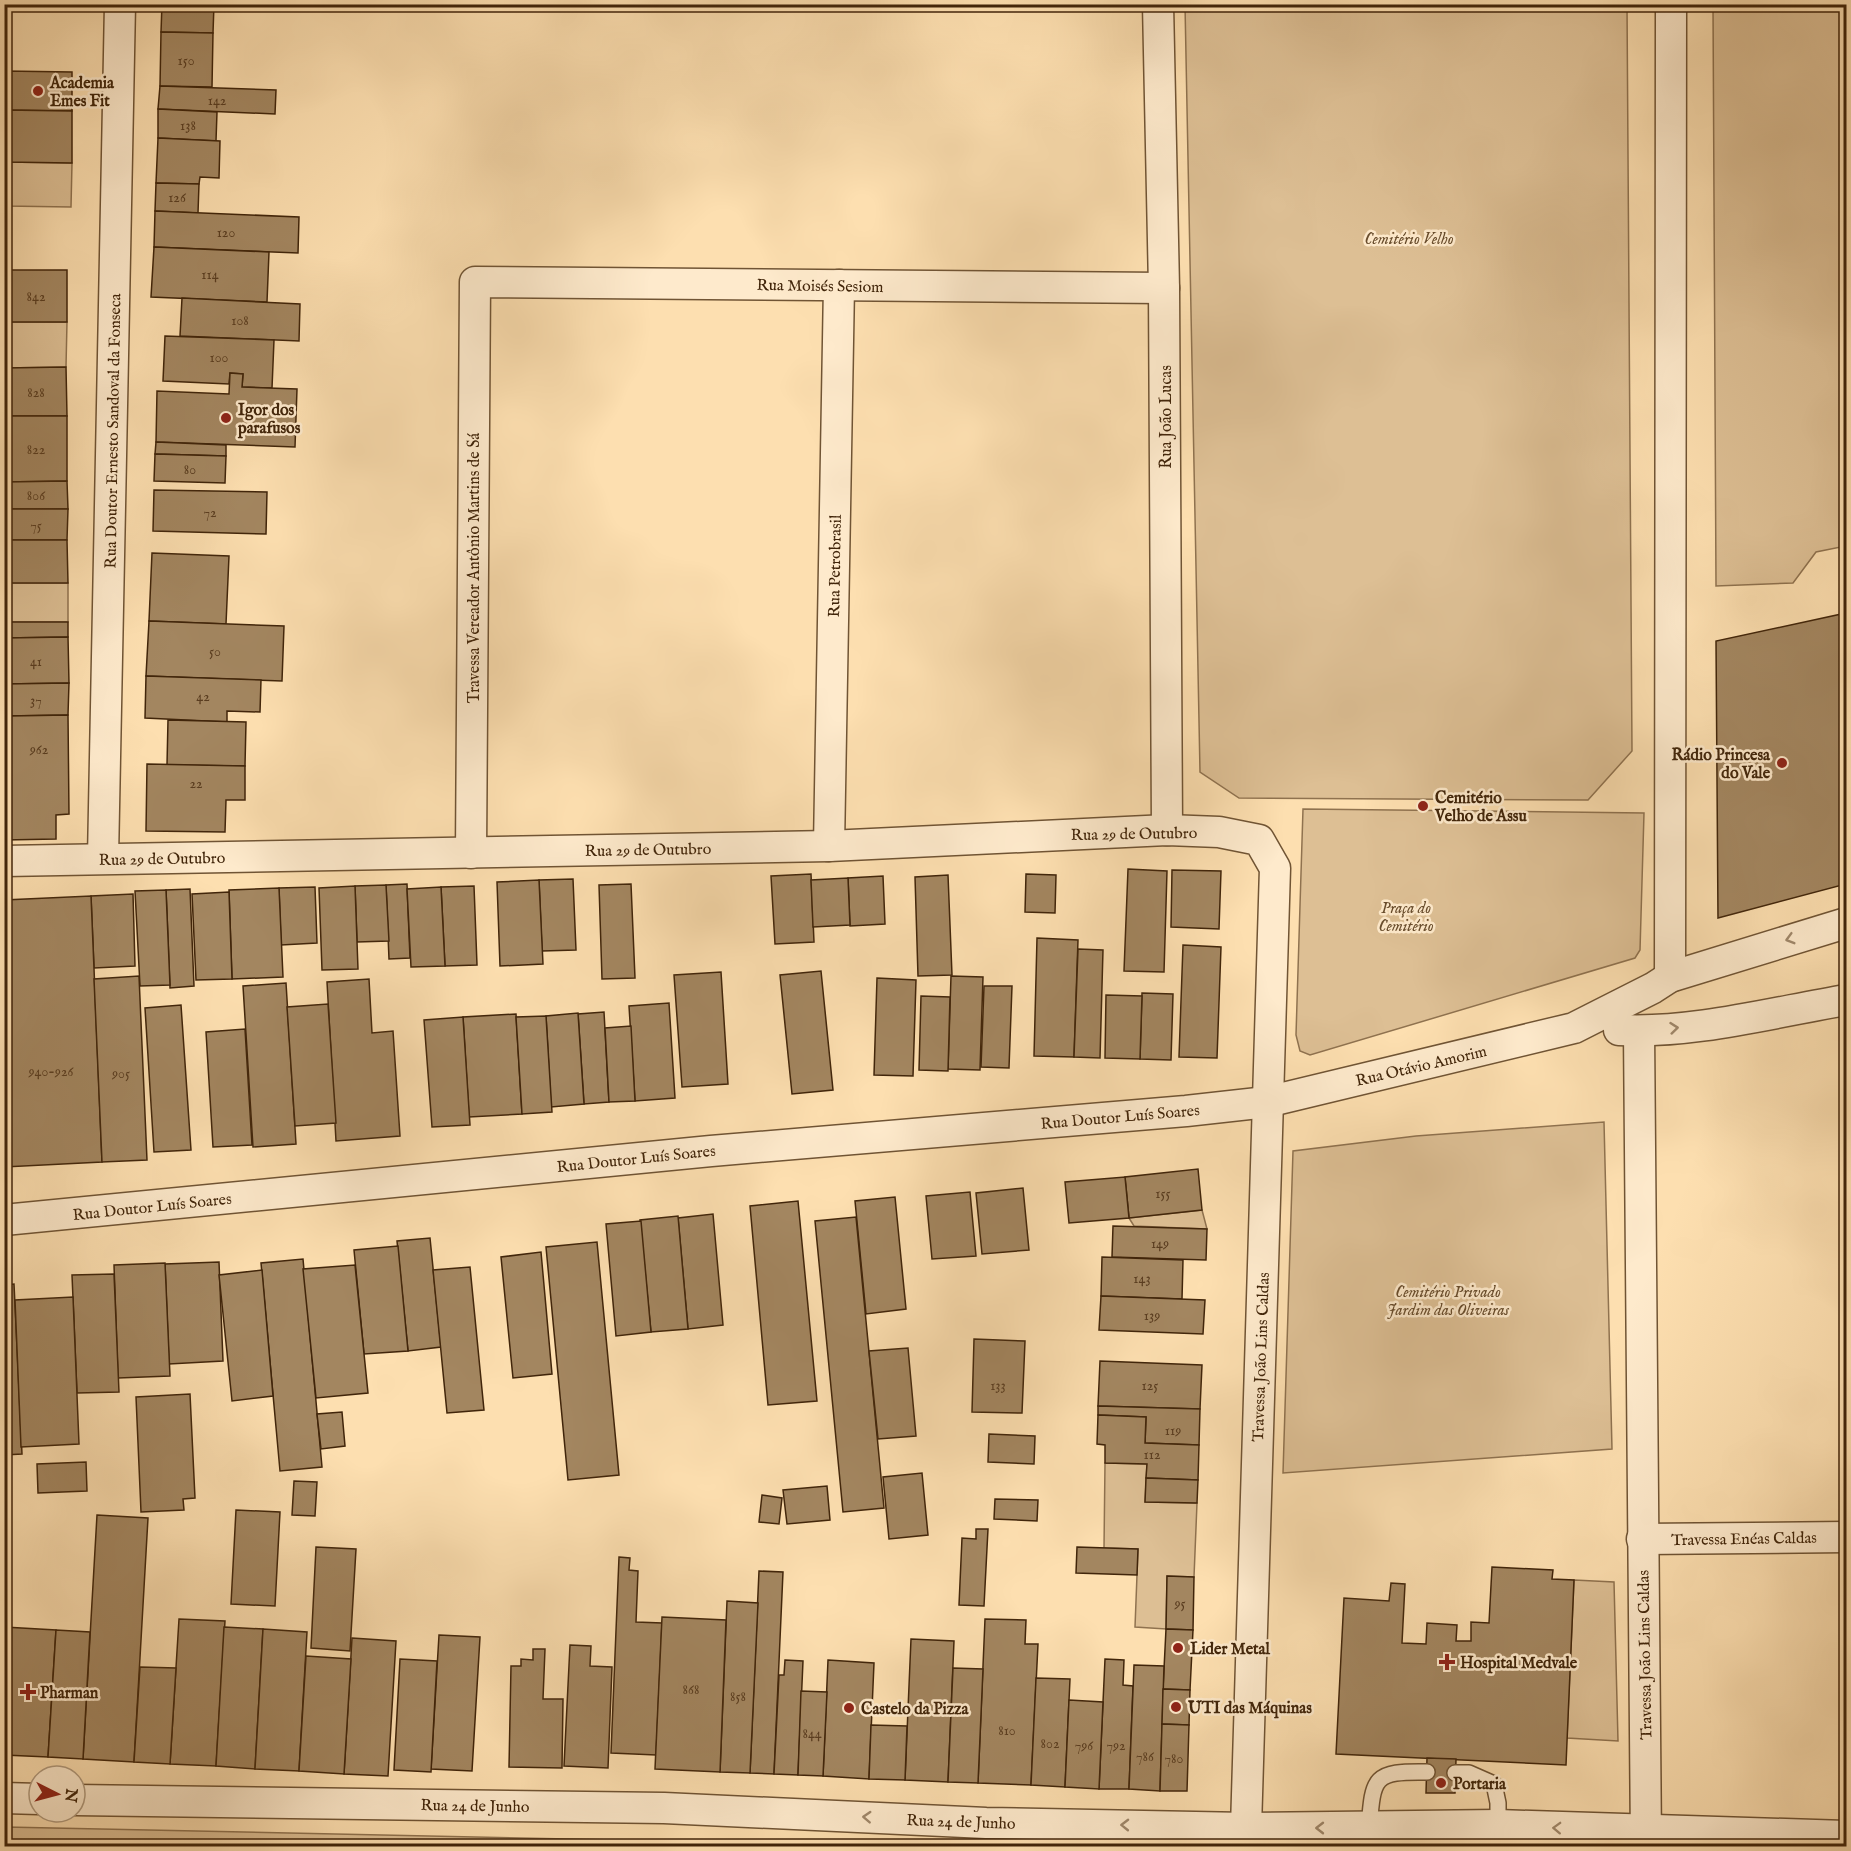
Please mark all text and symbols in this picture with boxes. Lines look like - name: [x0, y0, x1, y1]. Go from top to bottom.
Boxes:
- house number: 150: [177, 52, 195, 70]
- place label: Academia Emes Fit: [49, 74, 115, 112]
- marker: Academia Emes Fit: [31, 84, 45, 98]
- house number: 142: [208, 92, 227, 110]
- house number: 138: [180, 117, 196, 135]
- house number: 126: [168, 189, 187, 207]
- house number: 120: [217, 224, 235, 242]
- park label: Cemitério Velho: [1365, 230, 1454, 250]
- house number: 114: [201, 266, 219, 284]
- street label: Rua Moisés Sesiom: [756, 276, 884, 298]
- house number: 842: [27, 288, 46, 306]
- street label: Rua Doutor Ernesto Sandoval da Fonseca: [102, 293, 126, 569]
- house number: 108: [231, 312, 249, 330]
- house number: 100: [210, 349, 229, 367]
- street label: Rua João Lucas: [1157, 365, 1177, 469]
- house number: 828: [27, 384, 45, 402]
- place label: Igor dos parafusos: [237, 401, 301, 439]
- marker: Igor dos parafusos: [219, 411, 233, 425]
- street label: Travessa Vereador Antônio Martins de Sá: [465, 433, 485, 703]
- house number: 822: [27, 441, 46, 459]
- house number: 80: [184, 461, 196, 479]
- house number: 806: [27, 487, 46, 505]
- house number: 72: [203, 504, 217, 522]
- street label: Rua Petrobrasil: [825, 514, 847, 618]
- house number: 75: [30, 517, 42, 535]
- house number: 50: [209, 643, 221, 661]
- house number: 41: [30, 653, 42, 671]
- house number: 42: [196, 688, 210, 706]
- house number: 37: [30, 692, 42, 710]
- house number: 962: [29, 741, 49, 759]
- place label: Rádio Princesa do Vale: [1671, 746, 1771, 784]
- marker: Rádio Princesa do Vale: [1775, 756, 1789, 770]
- house number: 22: [189, 775, 203, 793]
- place label: Cemitério Velho de Assu: [1434, 789, 1527, 827]
- marker: Cemitério Velho de Assu: [1416, 799, 1430, 813]
- street label: Rua 29 de Outubro: [1071, 824, 1198, 846]
- street label: Rua 29 de Outubro: [585, 840, 712, 862]
- street label: Rua 29 de Outubro: [99, 849, 226, 871]
- park label: Praça do Cemitério: [1378, 899, 1434, 937]
- one-way arrow: [1785, 932, 1796, 944]
- one-way arrow: [1670, 1022, 1679, 1035]
- street label: Rua Otávio Amorim: [1354, 1042, 1489, 1092]
- house number: 940-926: [28, 1063, 75, 1081]
- house number: 905: [111, 1065, 130, 1083]
- street label: Rua Doutor Luís Soares: [1040, 1101, 1201, 1135]
- street label: Rua Doutor Luís Soares: [556, 1142, 717, 1178]
- house number: 155: [1155, 1185, 1171, 1203]
- street label: Rua Doutor Luís Soares: [72, 1190, 233, 1226]
- house number: 149: [1151, 1235, 1169, 1253]
- house number: 143: [1133, 1270, 1151, 1288]
- street label: Travessa João Lins Caldas: [1249, 1271, 1275, 1442]
- park label: Cemitério Privado Jardim das Oliveiras: [1387, 1283, 1510, 1321]
- house number: 139: [1144, 1307, 1160, 1325]
- house number: 133: [990, 1377, 1006, 1395]
- house number: 125: [1142, 1377, 1158, 1395]
- house number: 119: [1165, 1422, 1181, 1440]
- house number: 112: [1143, 1446, 1161, 1464]
- street label: Travessa Enéas Caldas: [1671, 1529, 1817, 1551]
- street label: Travessa João Lins Caldas: [1635, 1570, 1657, 1740]
- house number: 95: [1173, 1595, 1186, 1613]
- place label: Lider Metal: [1190, 1640, 1270, 1660]
- marker: Lider Metal: [1171, 1641, 1185, 1655]
- marker: Hospital Medvale: [1438, 1653, 1456, 1671]
- place label: Hospital Medvale: [1460, 1654, 1578, 1674]
- house number: 868: [683, 1681, 699, 1699]
- place label: Pharman: [40, 1684, 99, 1704]
- marker: Pharman: [21, 1685, 35, 1699]
- house number: 858: [730, 1688, 746, 1706]
- place label: UTI das Máquinas: [1187, 1699, 1312, 1719]
- place label: Castelo da Pizza: [861, 1700, 970, 1720]
- marker: UTI das Máquinas: [1169, 1700, 1183, 1714]
- marker: Castelo da Pizza: [842, 1701, 856, 1715]
- house number: 810: [998, 1722, 1016, 1740]
- house number: 844: [802, 1725, 822, 1743]
- house number: 802: [1041, 1735, 1060, 1753]
- house number: 796: [1075, 1737, 1094, 1755]
- house number: 792: [1106, 1737, 1126, 1755]
- house number: 786: [1136, 1748, 1155, 1766]
- house number: 780: [1165, 1750, 1184, 1768]
- north arrow: [27, 1764, 87, 1824]
- place label: Portaria: [1453, 1775, 1507, 1795]
- marker: Portaria: [1434, 1776, 1448, 1790]
- text: N: [59, 1786, 81, 1803]
- street label: Rua 24 de Junho: [420, 1796, 530, 1818]
- one-way arrow: [863, 1811, 872, 1824]
- street label: Rua 24 de Junho: [906, 1811, 1016, 1835]
- one-way arrow: [1121, 1819, 1130, 1831]
- one-way arrow: [1553, 1821, 1562, 1834]
- one-way arrow: [1316, 1822, 1325, 1834]

